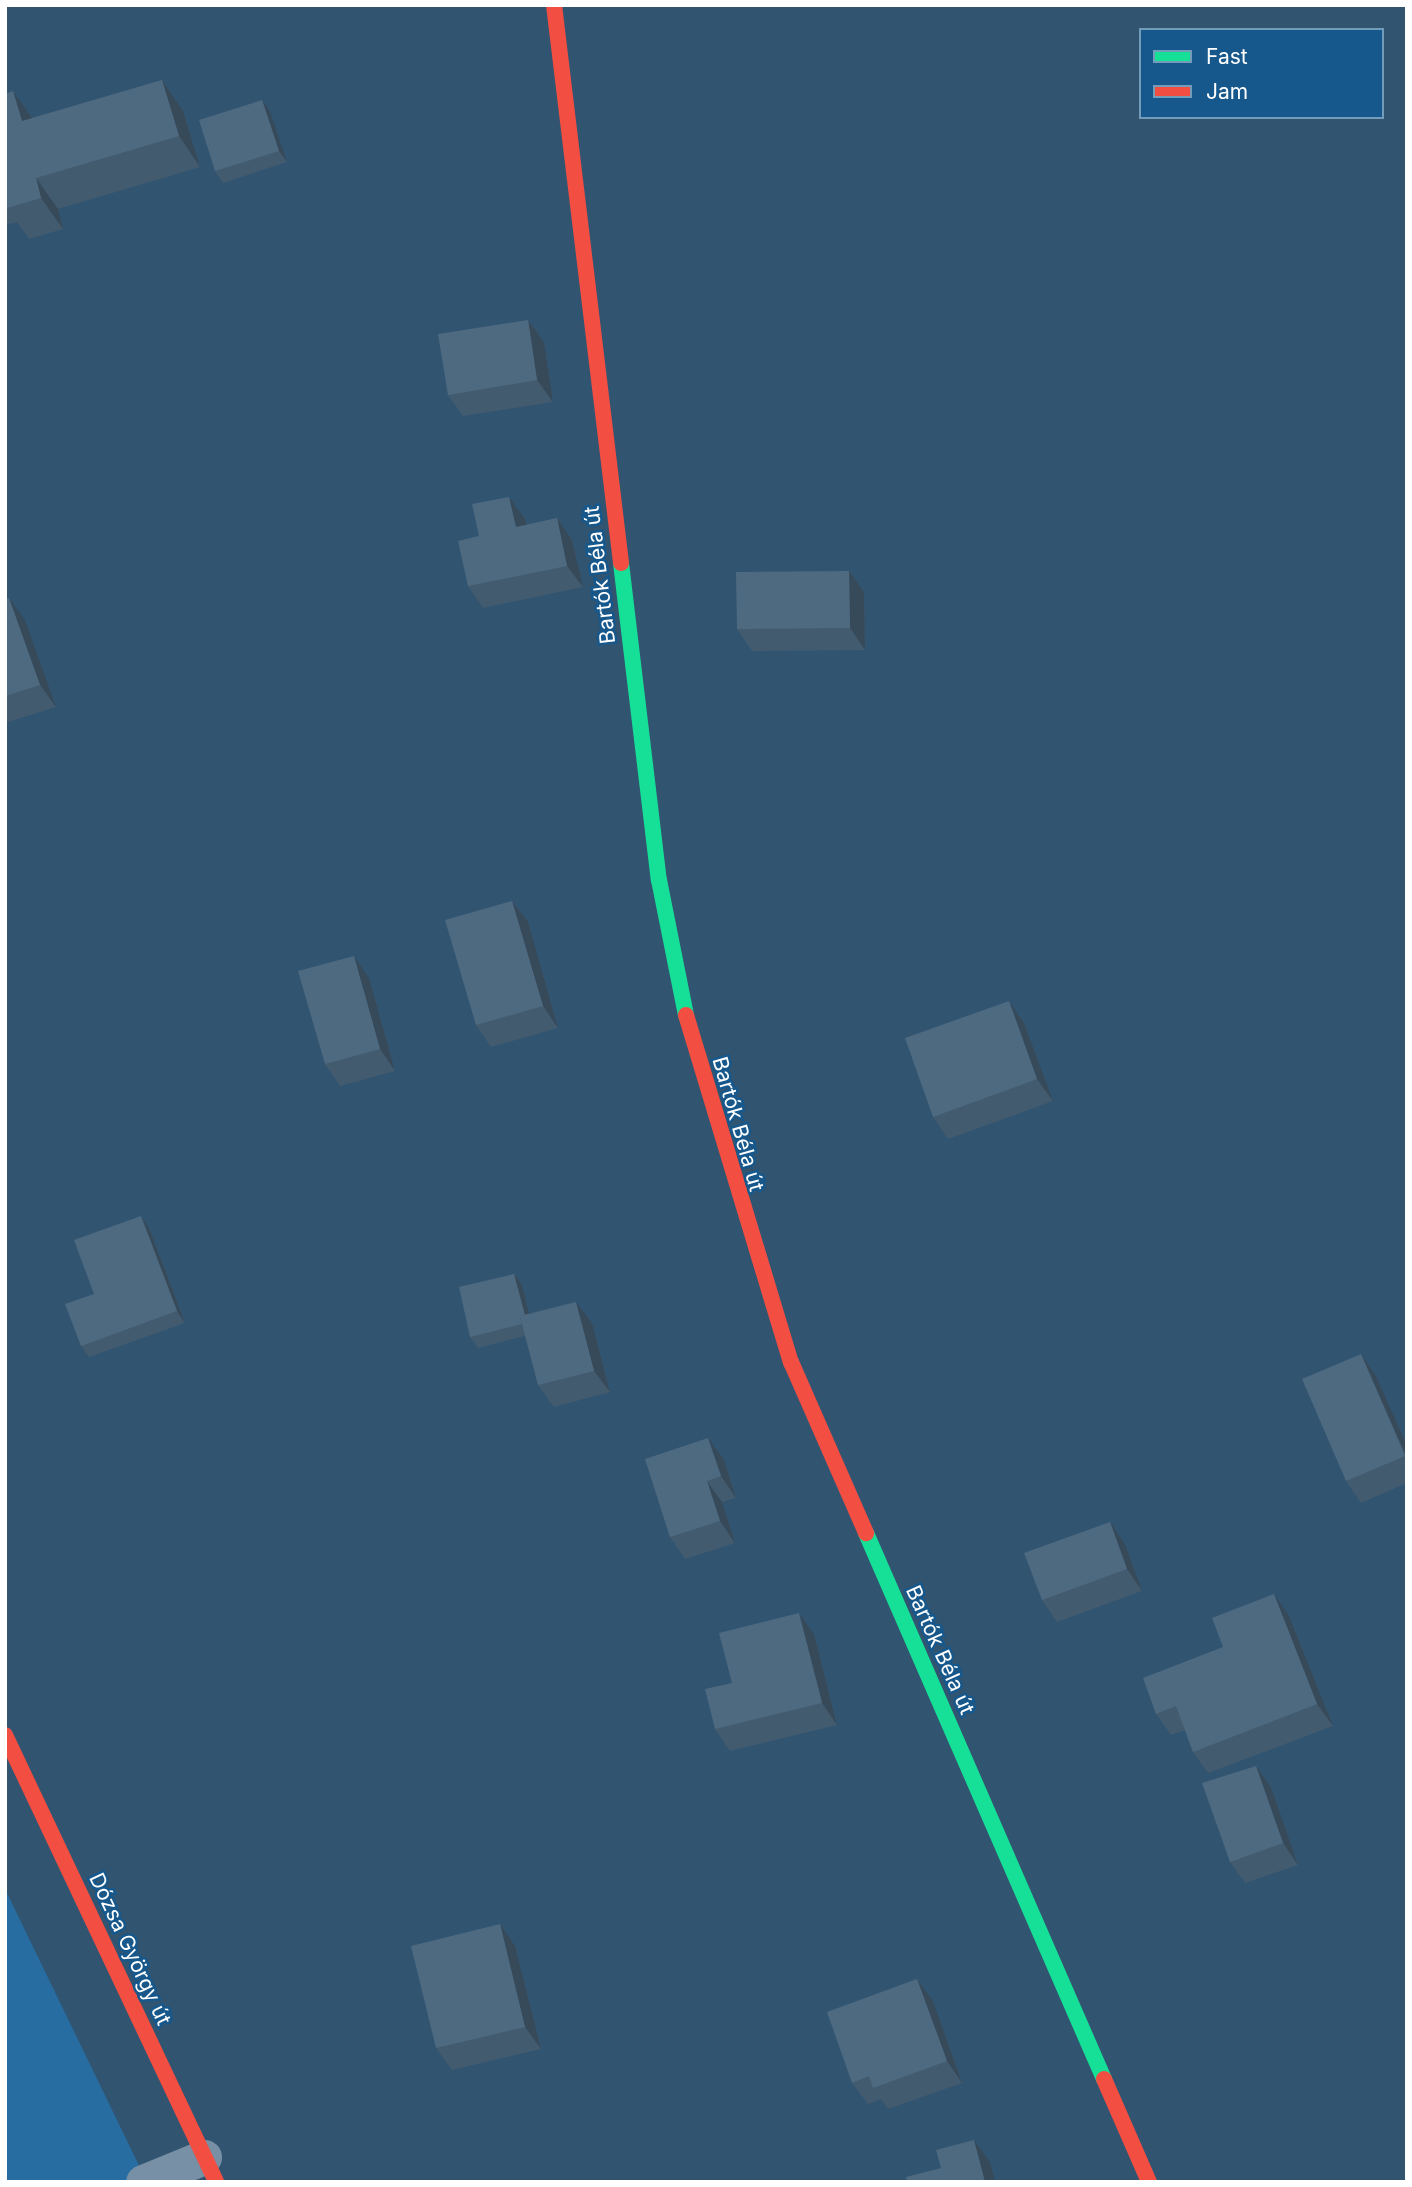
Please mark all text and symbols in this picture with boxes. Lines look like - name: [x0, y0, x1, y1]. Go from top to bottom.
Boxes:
- legend: [1139, 28, 1384, 119]
- text: Fast: [1206, 44, 1248, 69]
- text: Jam: [1206, 79, 1248, 104]
- street label: Bartók Béla út: [579, 505, 621, 645]
- street label: Bartók Béla út: [707, 1054, 769, 1194]
- street label: Bartók Béla út: [900, 1582, 980, 1718]
- street label: Dózsa György út: [84, 1869, 176, 2029]

